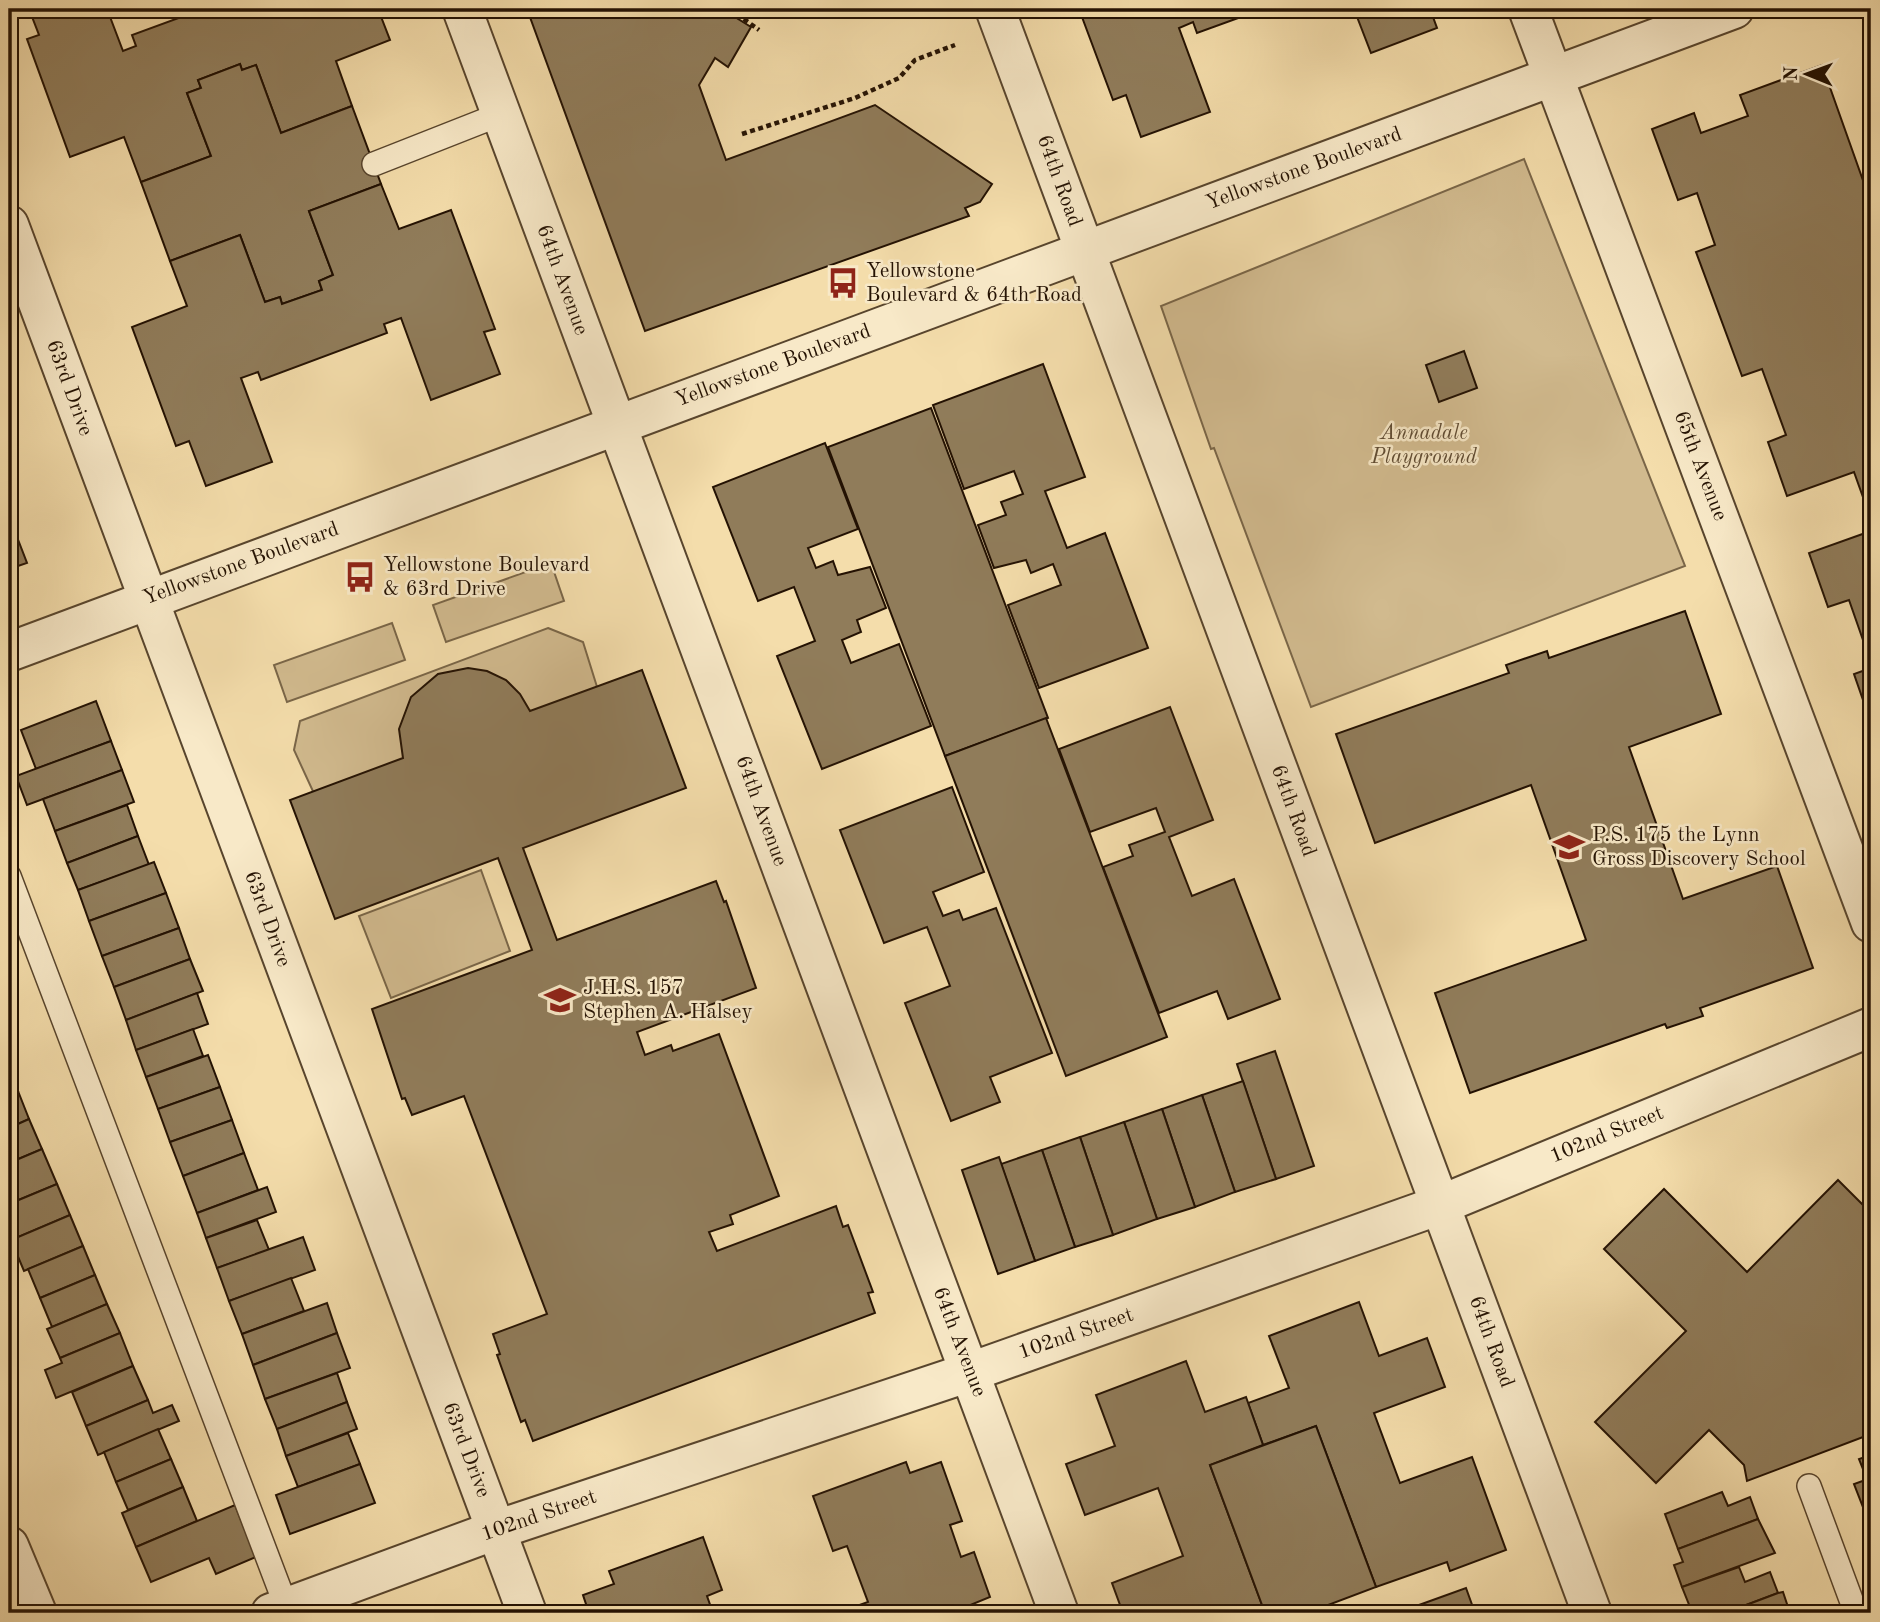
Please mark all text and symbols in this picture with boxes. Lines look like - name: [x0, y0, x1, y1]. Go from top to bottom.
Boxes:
- north arrow: [1772, 38, 1842, 108]
- text: N: [1783, 66, 1802, 81]
- street label: Yellowstone Boulevard: [1203, 124, 1405, 214]
- street label: 64th Road: [1033, 132, 1085, 230]
- street label: 64th Avenue: [532, 222, 592, 338]
- place label: Yellowstone Boulevard & 64th Road: [866, 261, 1082, 306]
- bus stop icon: Yellowstone Boulevard & 64th Road: [826, 266, 860, 300]
- street label: Yellowstone Boulevard: [672, 321, 874, 411]
- street label: 63rd Drive: [42, 337, 96, 439]
- street label: 65th Avenue: [1669, 408, 1731, 524]
- park label: Annadale Playground: [1370, 423, 1478, 468]
- street label: Yellowstone Boulevard: [140, 519, 342, 609]
- place label: Yellowstone Boulevard & 63rd Drive: [383, 555, 590, 600]
- bus stop icon: Yellowstone Boulevard & 63rd Drive: [343, 560, 377, 594]
- street label: 64th Avenue: [731, 753, 791, 869]
- street label: 64th Road: [1267, 762, 1319, 860]
- place label: P.S. 175 the Lynn Gross Discovery School: [1592, 825, 1806, 870]
- school or university icon: P.S. 175 the Lynn Gross Discovery School: [1552, 830, 1586, 864]
- street label: 63rd Drive: [240, 868, 294, 970]
- place label: J.H.S. 157 Stephen A. Halsey: [583, 978, 753, 1023]
- school or university icon: J.H.S. 157 Stephen A. Halsey: [543, 983, 577, 1017]
- street label: 102nd Street: [1547, 1103, 1667, 1167]
- street label: 64th Avenue: [928, 1284, 990, 1400]
- street label: 64th Road: [1465, 1293, 1517, 1391]
- street label: 102nd Street: [1016, 1304, 1136, 1364]
- street label: 63rd Drive: [438, 1399, 494, 1501]
- street label: 102nd Street: [479, 1486, 599, 1546]

